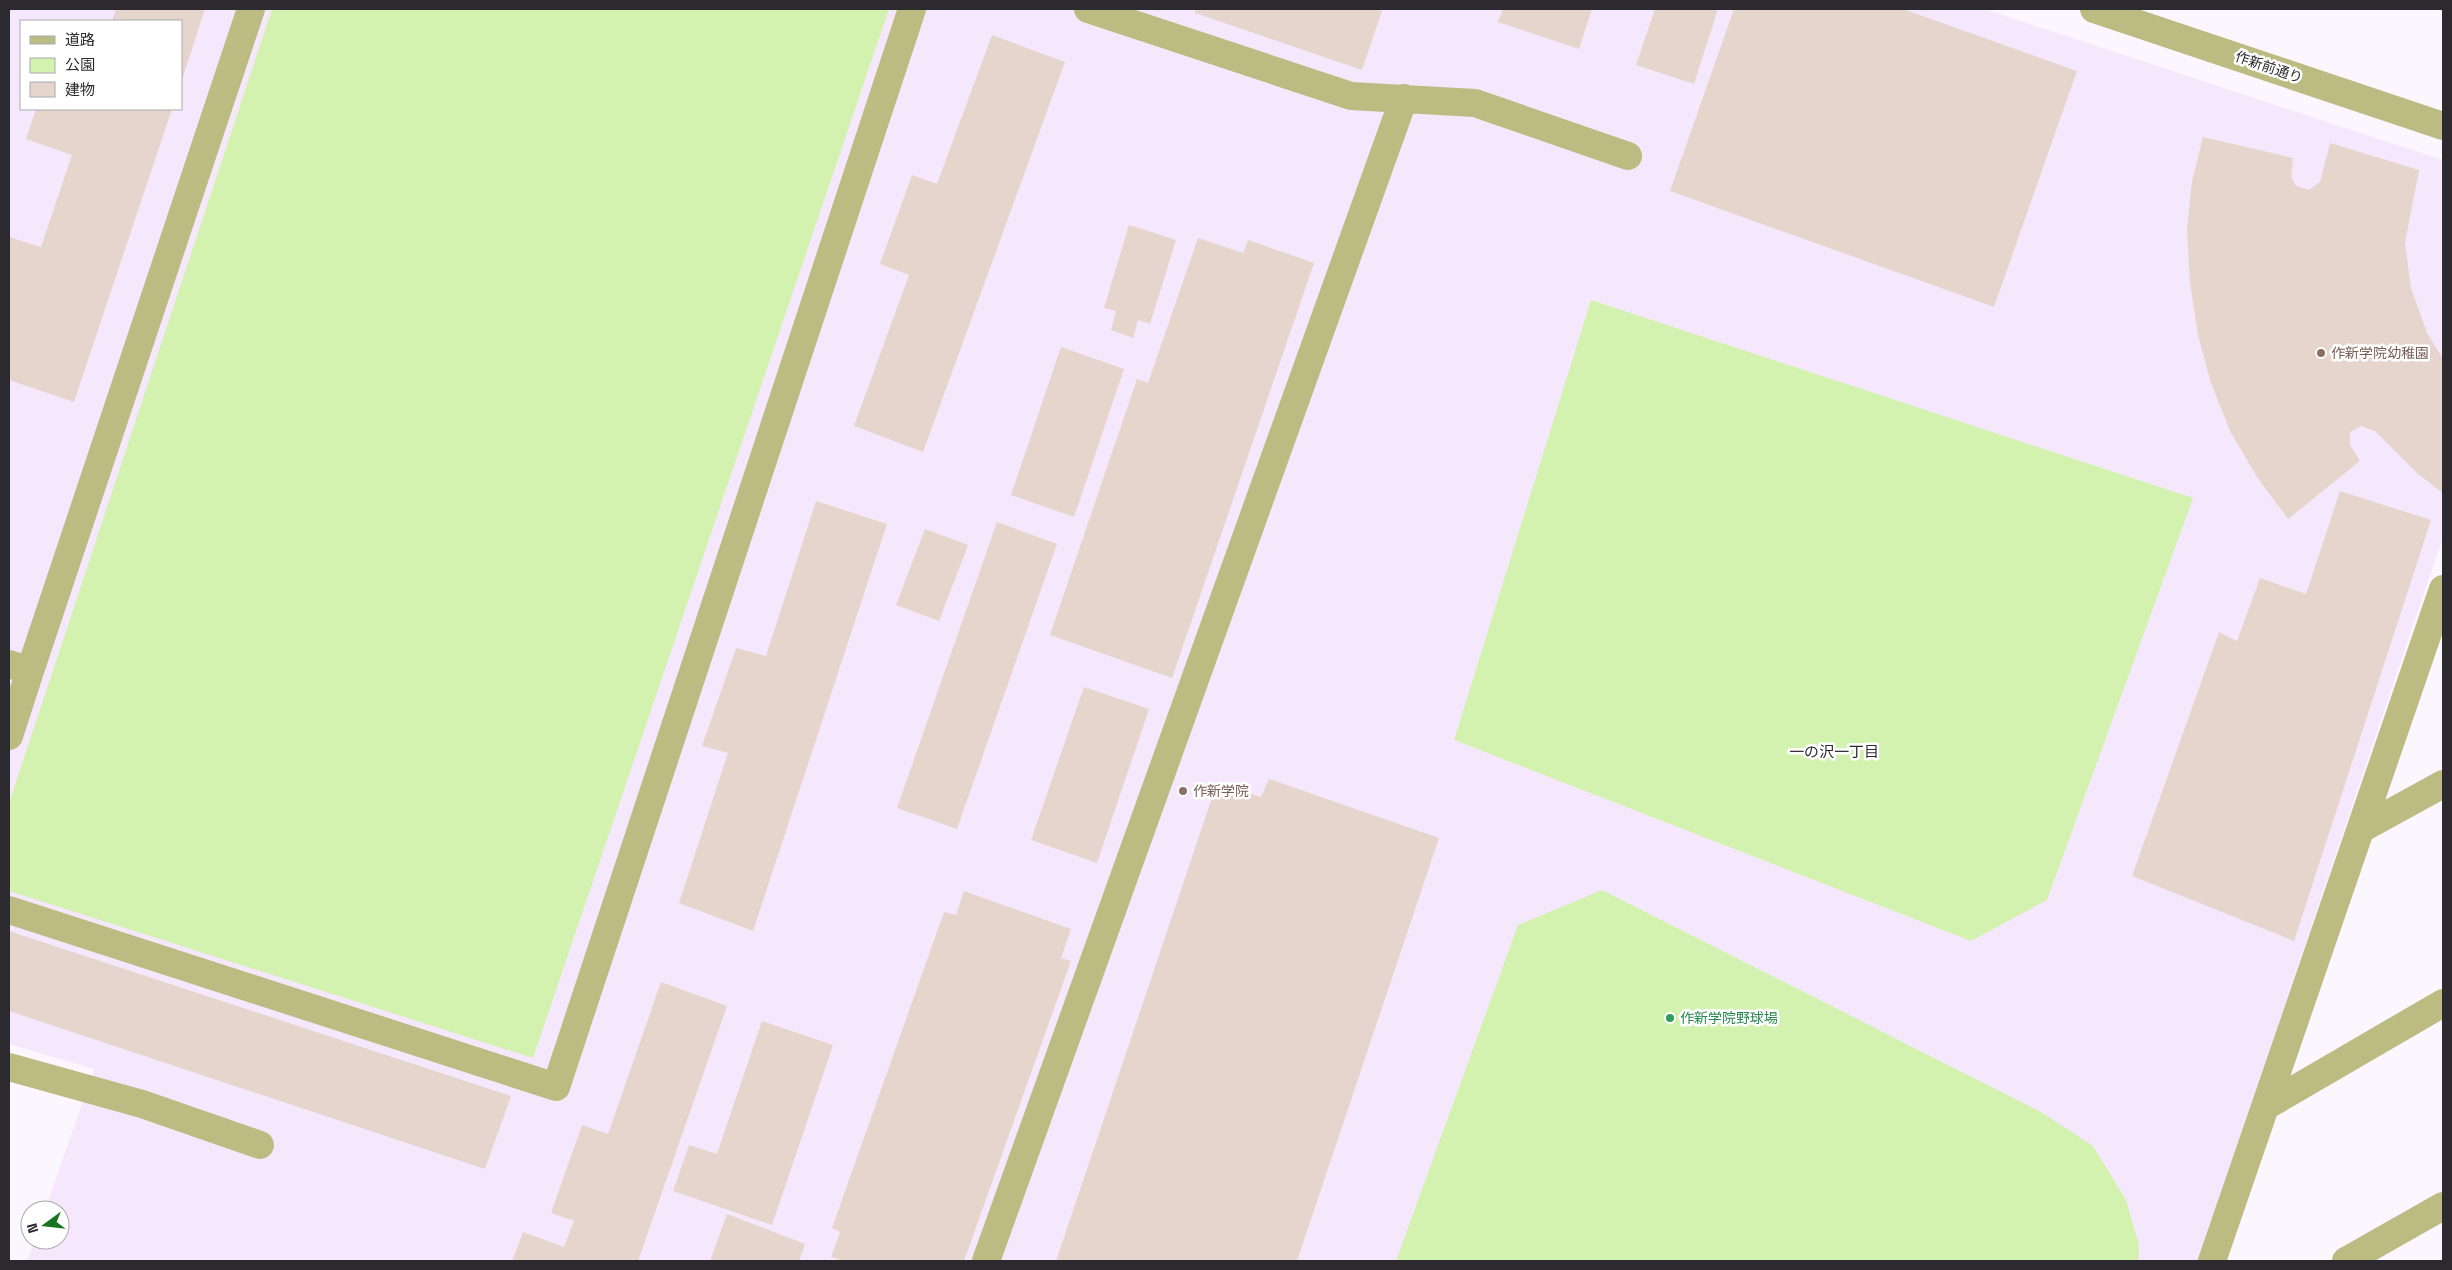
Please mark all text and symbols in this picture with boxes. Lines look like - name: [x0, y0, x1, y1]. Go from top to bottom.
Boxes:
- legend: [20, 20, 182, 110]
- text: 道路: [65, 30, 95, 49]
- street label: 作新前通り: [2233, 47, 2305, 87]
- text: 公園: [65, 55, 95, 74]
- text: 建物: [65, 80, 95, 99]
- place label: 作新学院幼稚園: [2331, 344, 2429, 362]
- marker: 作新学院幼稚園: [2315, 347, 2327, 359]
- district label: 一の沢一丁目: [1789, 742, 1879, 761]
- place label: 作新学院: [1193, 782, 1249, 800]
- marker: 作新学院: [1177, 785, 1189, 797]
- place label: 作新学院野球場: [1680, 1009, 1778, 1027]
- marker: 作新学院野球場: [1664, 1012, 1676, 1024]
- north arrow: [20, 1200, 70, 1250]
- text: N: [23, 1221, 42, 1235]

